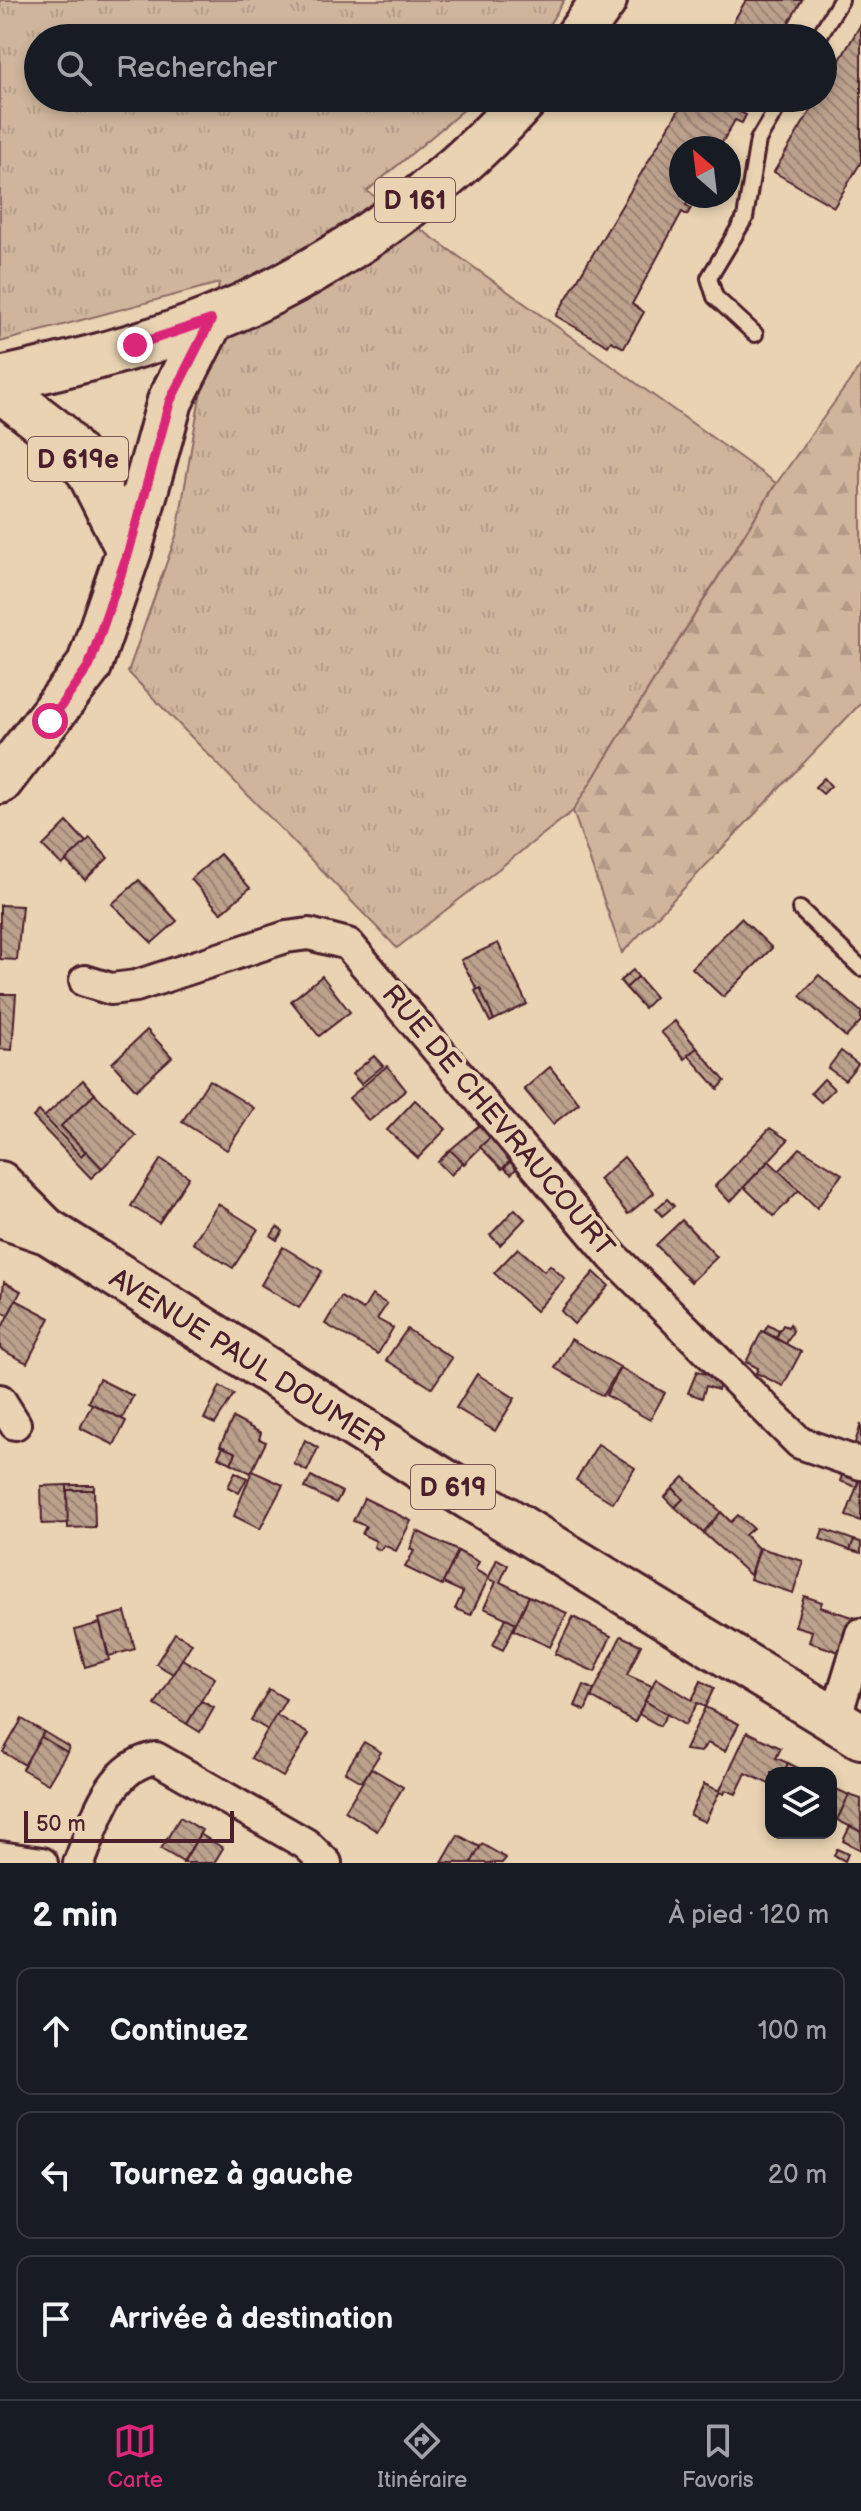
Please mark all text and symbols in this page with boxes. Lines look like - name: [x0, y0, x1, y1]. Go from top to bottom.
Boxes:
- search box: [24, 24, 837, 112]
- icon: search: [52, 46, 96, 90]
- text: Rechercher: [116, 50, 277, 86]
- north arrow: [669, 136, 741, 208]
- road number: D 161: [375, 178, 455, 222]
- route end: [117, 327, 153, 363]
- road number: D 619e: [28, 437, 128, 481]
- route start: [32, 703, 68, 739]
- street label: RUE DE CHEVRAUCOURT: [375, 978, 621, 1264]
- street label: AVENUE PAUL DOUMER: [103, 1262, 391, 1459]
- road number: D 619: [411, 1465, 495, 1509]
- map controls: [765, 1767, 837, 1839]
- button: layers: [765, 1767, 837, 1839]
- scale bar: [24, 1807, 234, 1843]
- text: 50 m: [36, 1811, 86, 1838]
- text: 2 min: [32, 1895, 118, 1936]
- text: À pied · 120 m: [668, 1900, 829, 1931]
- icon: ahead: [34, 2009, 78, 2053]
- text: Continuez: [110, 2013, 248, 2049]
- text: 100 m: [758, 2016, 827, 2047]
- icon: left: [34, 2153, 78, 2197]
- text: Tournez à gauche: [110, 2157, 353, 2193]
- text: 20 m: [768, 2160, 827, 2191]
- icon: arrive: [34, 2297, 78, 2341]
- text: Arrivée à destination: [110, 2301, 393, 2337]
- tab: Carte: [107, 2419, 163, 2494]
- tab: Itinéraire: [377, 2419, 467, 2494]
- tab: Favoris: [682, 2419, 754, 2494]

